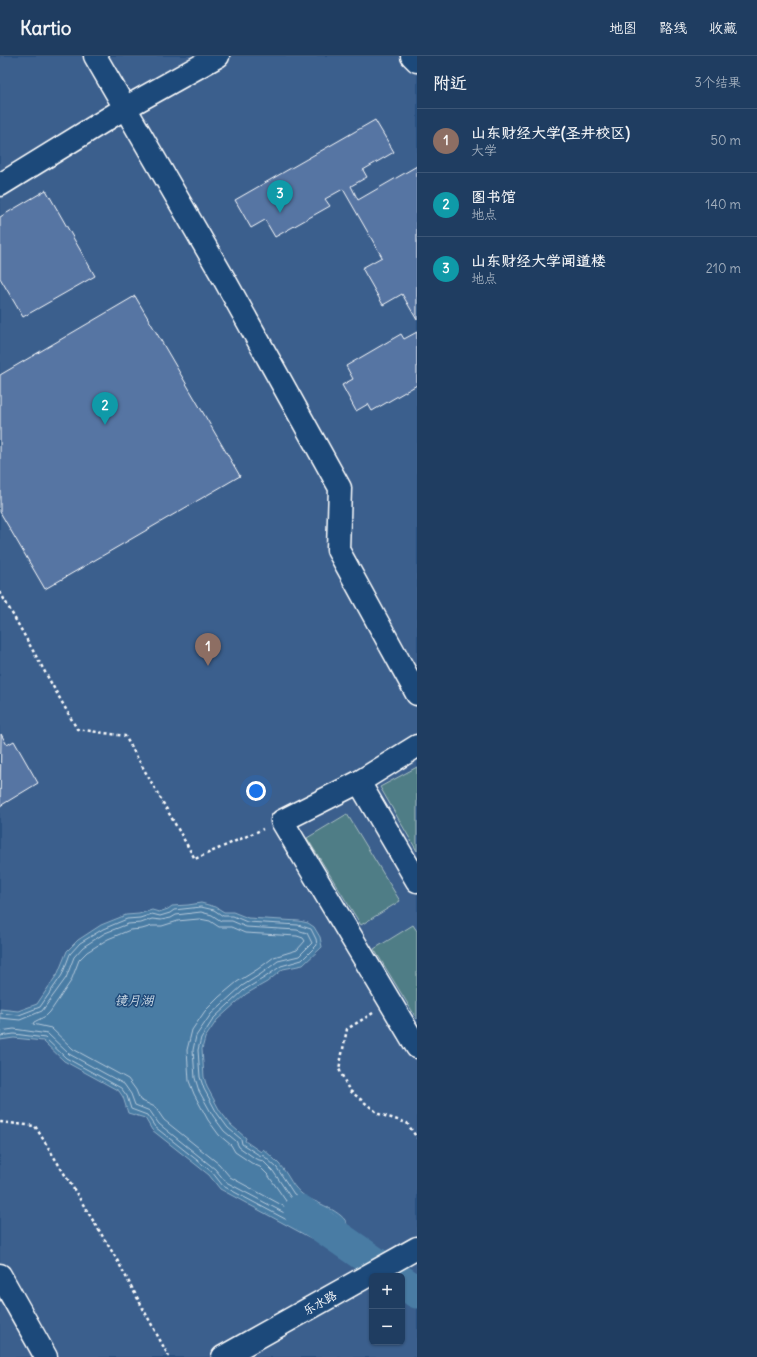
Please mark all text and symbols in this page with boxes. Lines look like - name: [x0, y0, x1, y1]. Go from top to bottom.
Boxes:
- text: Kartio: [20, 16, 72, 40]
- text: 地图: [609, 19, 637, 37]
- text: 路线: [659, 19, 687, 37]
- text: 收藏: [709, 19, 737, 37]
- text: 附近: [433, 72, 467, 94]
- text: 3个结果: [695, 74, 741, 91]
- text: 山东财经大学(圣井校区): [471, 123, 630, 142]
- text: 1: [443, 132, 449, 149]
- text: 50 m: [710, 132, 741, 149]
- text: 大学: [471, 142, 497, 159]
- pin: 3: [267, 180, 293, 213]
- text: 图书馆: [471, 187, 516, 206]
- text: 2: [442, 196, 450, 213]
- text: 140 m: [705, 196, 741, 213]
- text: 地点: [471, 206, 497, 223]
- text: 山东财经大学闻道楼: [471, 251, 606, 270]
- text: 3: [442, 260, 450, 277]
- text: 210 m: [706, 260, 741, 277]
- text: 地点: [471, 270, 497, 287]
- pin: 2: [92, 392, 118, 425]
- pin: 1: [195, 633, 221, 666]
- your location: [246, 781, 266, 801]
- water label: 镜月湖: [114, 992, 155, 1009]
- map controls: [369, 1273, 405, 1345]
- button: +: [369, 1273, 405, 1309]
- street label: 乐水路: [300, 1287, 339, 1318]
- button: −: [369, 1309, 405, 1345]

